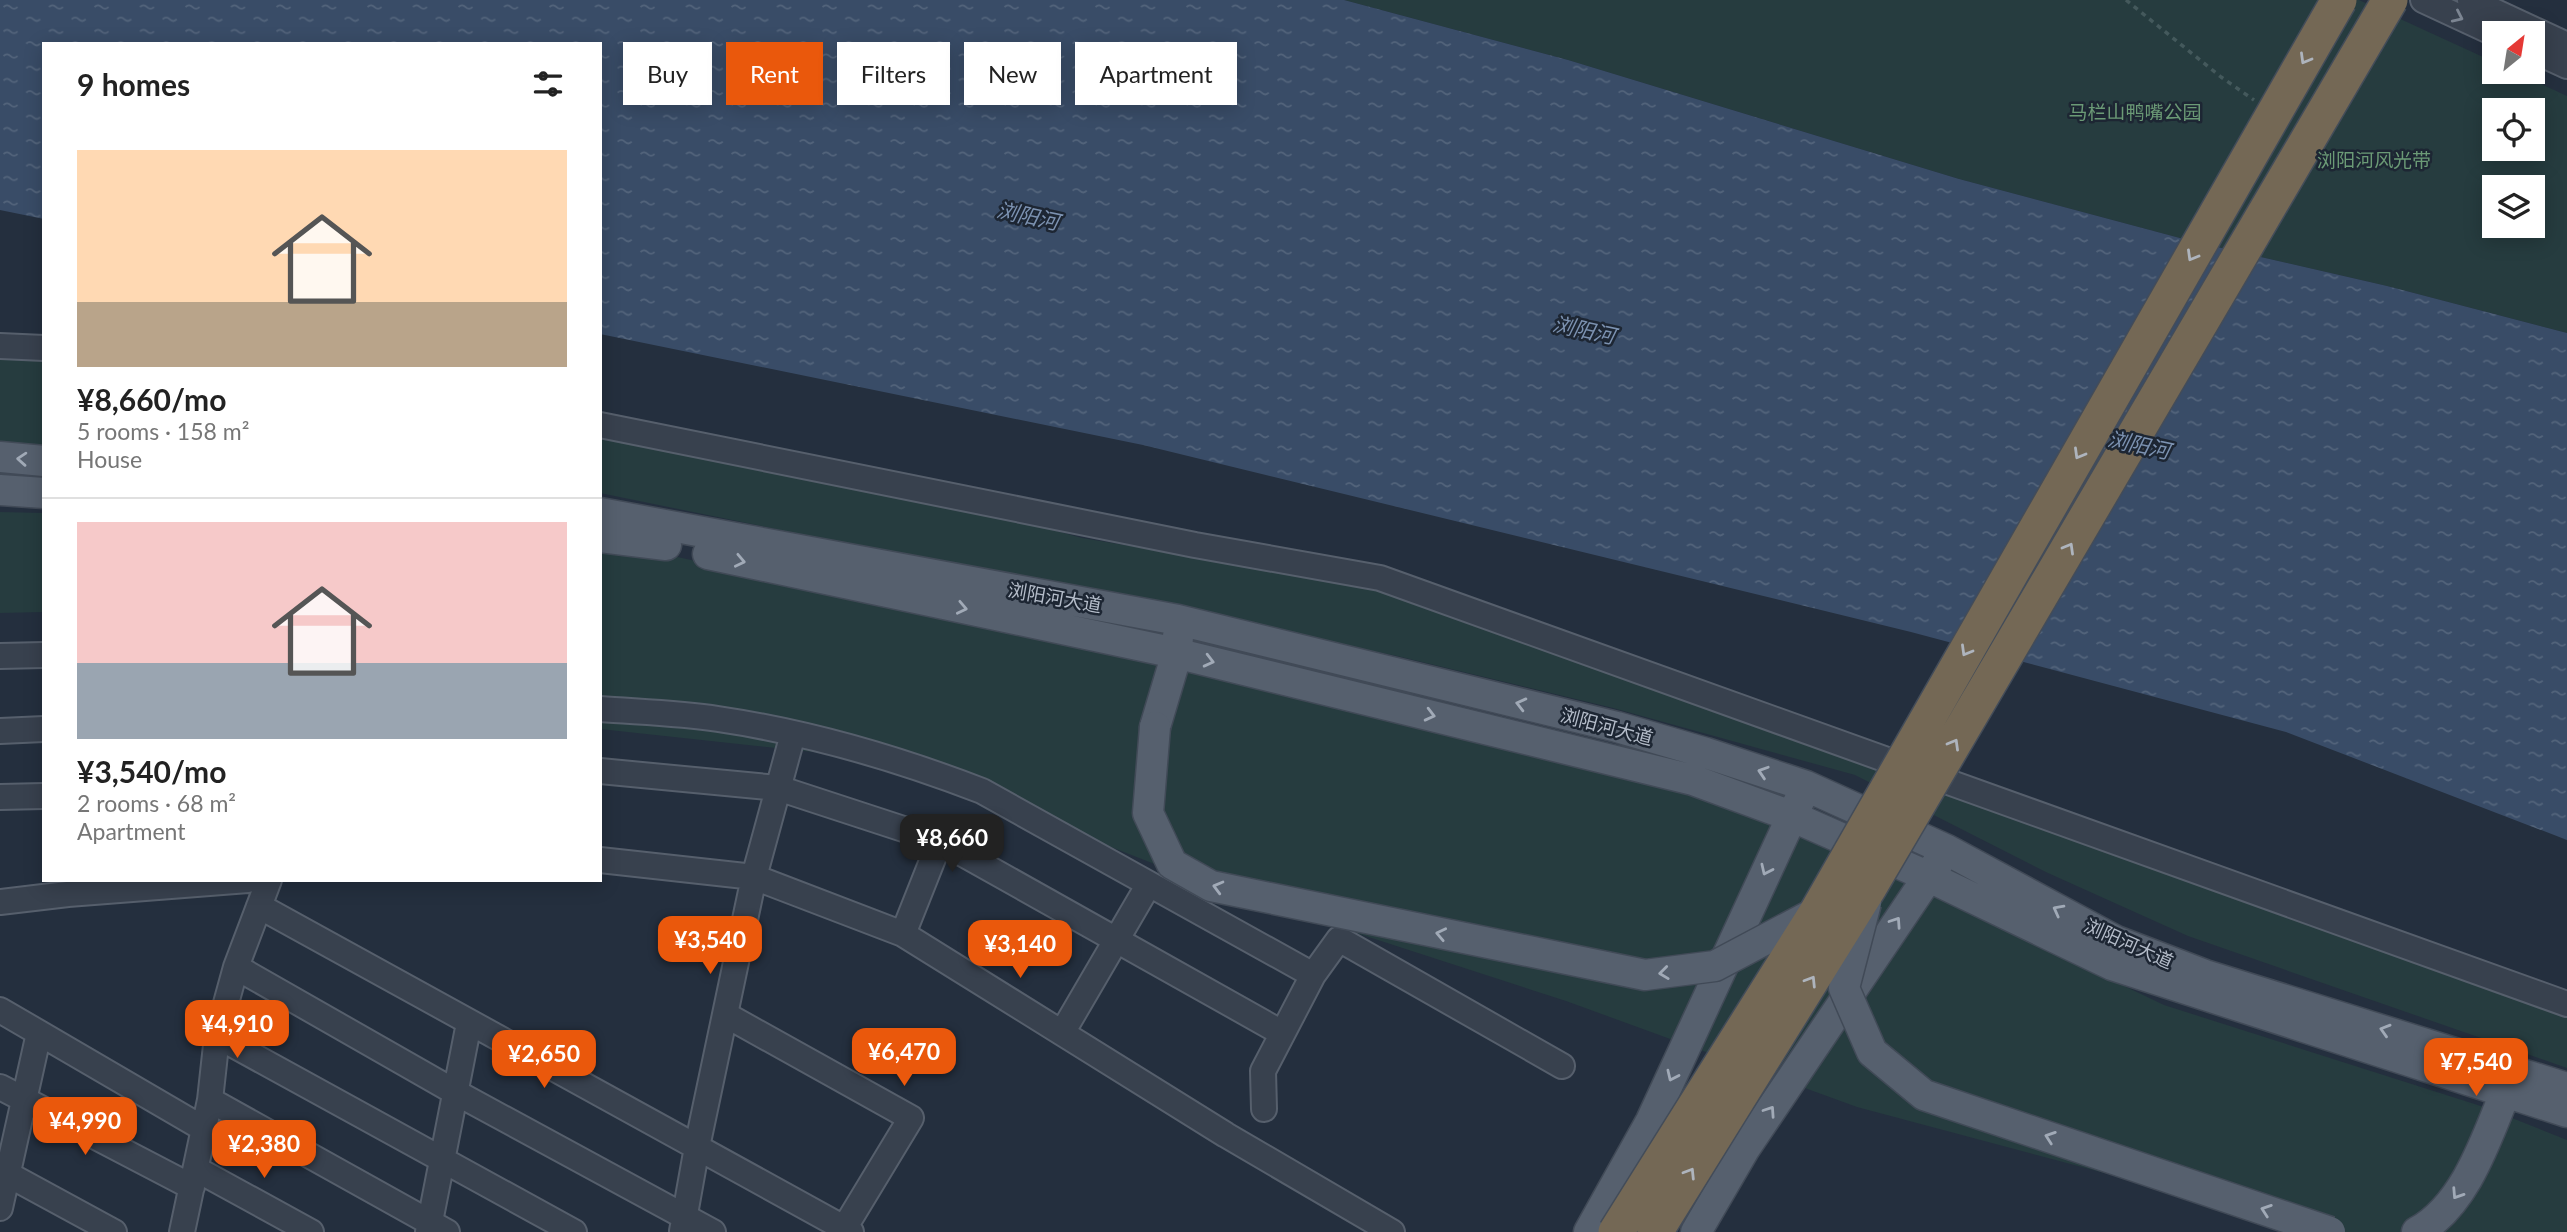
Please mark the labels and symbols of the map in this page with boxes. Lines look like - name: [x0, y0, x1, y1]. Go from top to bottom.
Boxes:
- one-way arrow: [2451, 9, 2463, 23]
- north arrow: [2482, 21, 2544, 84]
- one-way arrow: [2300, 51, 2313, 64]
- park label: 马栏山鸭嘴公园: [2068, 100, 2202, 123]
- park label: 浏阳河风光带: [2317, 148, 2431, 171]
- water label: 浏阳河: [995, 196, 1065, 235]
- one-way arrow: [2187, 249, 2200, 262]
- water label: 浏阳河: [1551, 310, 1621, 349]
- water label: 浏阳河: [2106, 425, 2176, 464]
- one-way arrow: [2074, 446, 2087, 459]
- one-way arrow: [16, 452, 27, 467]
- one-way arrow: [2061, 542, 2074, 555]
- one-way arrow: [734, 552, 746, 567]
- street label: 浏阳河大道: [1006, 577, 1104, 617]
- one-way arrow: [956, 599, 968, 614]
- one-way arrow: [1961, 644, 1974, 657]
- one-way arrow: [1203, 653, 1215, 667]
- one-way arrow: [1515, 698, 1527, 712]
- street label: 浏阳河大道: [1558, 703, 1656, 749]
- one-way arrow: [1424, 707, 1436, 721]
- one-way arrow: [1946, 738, 1959, 751]
- one-way arrow: [1758, 766, 1770, 780]
- pin: ¥8,660: [895, 814, 1009, 874]
- one-way arrow: [1760, 862, 1774, 875]
- one-way arrow: [1213, 881, 1225, 895]
- one-way arrow: [2053, 904, 2065, 918]
- street label: 浏阳河大道: [2081, 913, 2177, 973]
- pin: ¥3,540: [653, 916, 767, 976]
- one-way arrow: [1888, 917, 1900, 930]
- pin: ¥3,140: [963, 920, 1077, 980]
- one-way arrow: [1435, 927, 1447, 942]
- one-way arrow: [1658, 965, 1670, 980]
- one-way arrow: [1803, 975, 1816, 988]
- pin: ¥4,910: [180, 1000, 294, 1060]
- one-way arrow: [2380, 1024, 2392, 1039]
- pin: ¥6,470: [847, 1028, 961, 1088]
- pin: ¥2,650: [487, 1030, 601, 1090]
- pin: ¥7,540: [2419, 1038, 2533, 1098]
- one-way arrow: [1666, 1069, 1680, 1082]
- pin: ¥4,990: [28, 1098, 142, 1157]
- one-way arrow: [1762, 1106, 1774, 1119]
- pin: ¥2,380: [207, 1120, 321, 1180]
- one-way arrow: [2044, 1131, 2056, 1146]
- one-way arrow: [1682, 1168, 1695, 1181]
- one-way arrow: [2452, 1186, 2465, 1199]
- one-way arrow: [2260, 1204, 2272, 1218]

